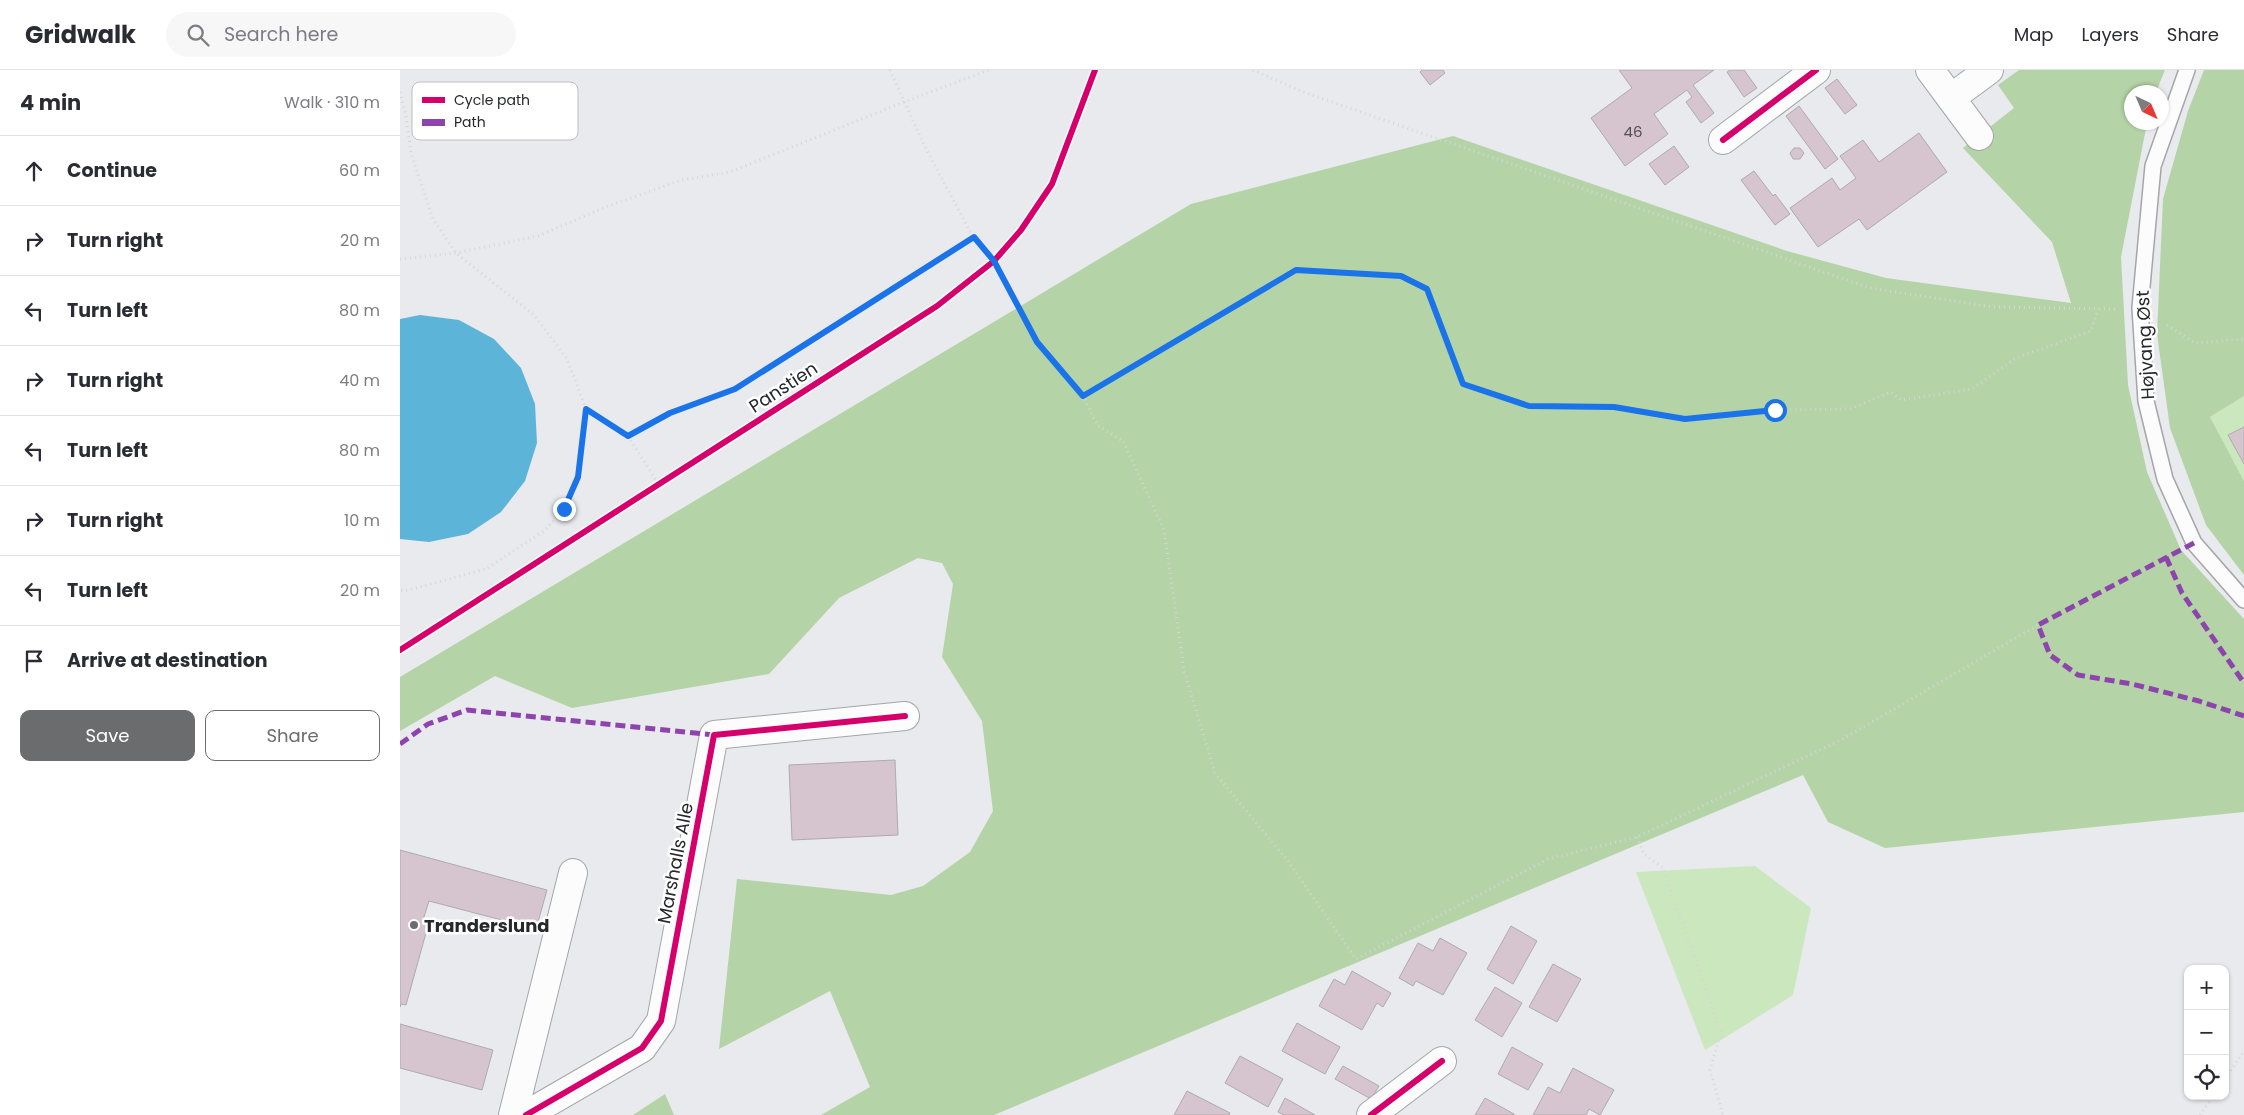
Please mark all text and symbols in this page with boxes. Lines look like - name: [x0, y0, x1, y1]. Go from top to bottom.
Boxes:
- search box: [166, 12, 516, 57]
- text: Gridwalk: [25, 18, 136, 51]
- icon: search: [184, 21, 212, 49]
- text: Search here: [224, 21, 338, 48]
- text: Map: [2014, 22, 2054, 47]
- text: Layers: [2082, 22, 2139, 47]
- text: Share: [2167, 22, 2219, 47]
- legend: [412, 82, 578, 140]
- north arrow: [2124, 85, 2169, 130]
- text: 4 min: [20, 88, 81, 117]
- text: Cycle path: [454, 90, 530, 110]
- text: Walk · 310 m: [284, 91, 380, 114]
- text: Path: [454, 112, 486, 132]
- house number: 46: [1624, 121, 1642, 142]
- icon: ahead: [20, 157, 48, 185]
- text: Continue: [67, 157, 157, 184]
- text: 60 m: [339, 159, 380, 182]
- icon: right: [20, 227, 48, 255]
- text: Turn right: [67, 227, 163, 254]
- text: 20 m: [340, 229, 380, 252]
- street label: Højvang Øst: [2130, 290, 2160, 400]
- icon: left: [20, 297, 48, 325]
- text: Turn left: [67, 297, 148, 324]
- text: 80 m: [339, 299, 380, 322]
- street label: Panstien: [744, 356, 822, 418]
- icon: right: [20, 367, 48, 395]
- text: Turn right: [67, 367, 163, 394]
- text: 40 m: [339, 369, 380, 392]
- route start: [1764, 399, 1787, 422]
- icon: left: [20, 437, 48, 465]
- text: Turn left: [67, 437, 148, 464]
- text: 80 m: [339, 439, 380, 462]
- route end: [553, 498, 576, 521]
- icon: right: [20, 507, 48, 535]
- text: Turn right: [67, 507, 163, 534]
- text: 10 m: [344, 509, 380, 532]
- icon: left: [20, 577, 48, 605]
- text: Turn left: [67, 577, 148, 604]
- text: 20 m: [340, 579, 380, 602]
- icon: arrive: [20, 647, 48, 675]
- text: Arrive at destination: [67, 647, 268, 674]
- button: Save: [20, 710, 195, 761]
- button: Share: [205, 710, 380, 761]
- street label: Marshalls Alle: [651, 800, 699, 926]
- place label: Tranderslund: [424, 913, 550, 938]
- marker: Tranderslund: [408, 919, 420, 931]
- map controls: [2184, 965, 2229, 1100]
- button: +: [2184, 965, 2229, 1010]
- button: −: [2184, 1010, 2229, 1055]
- button: locate: [2184, 1055, 2229, 1100]

